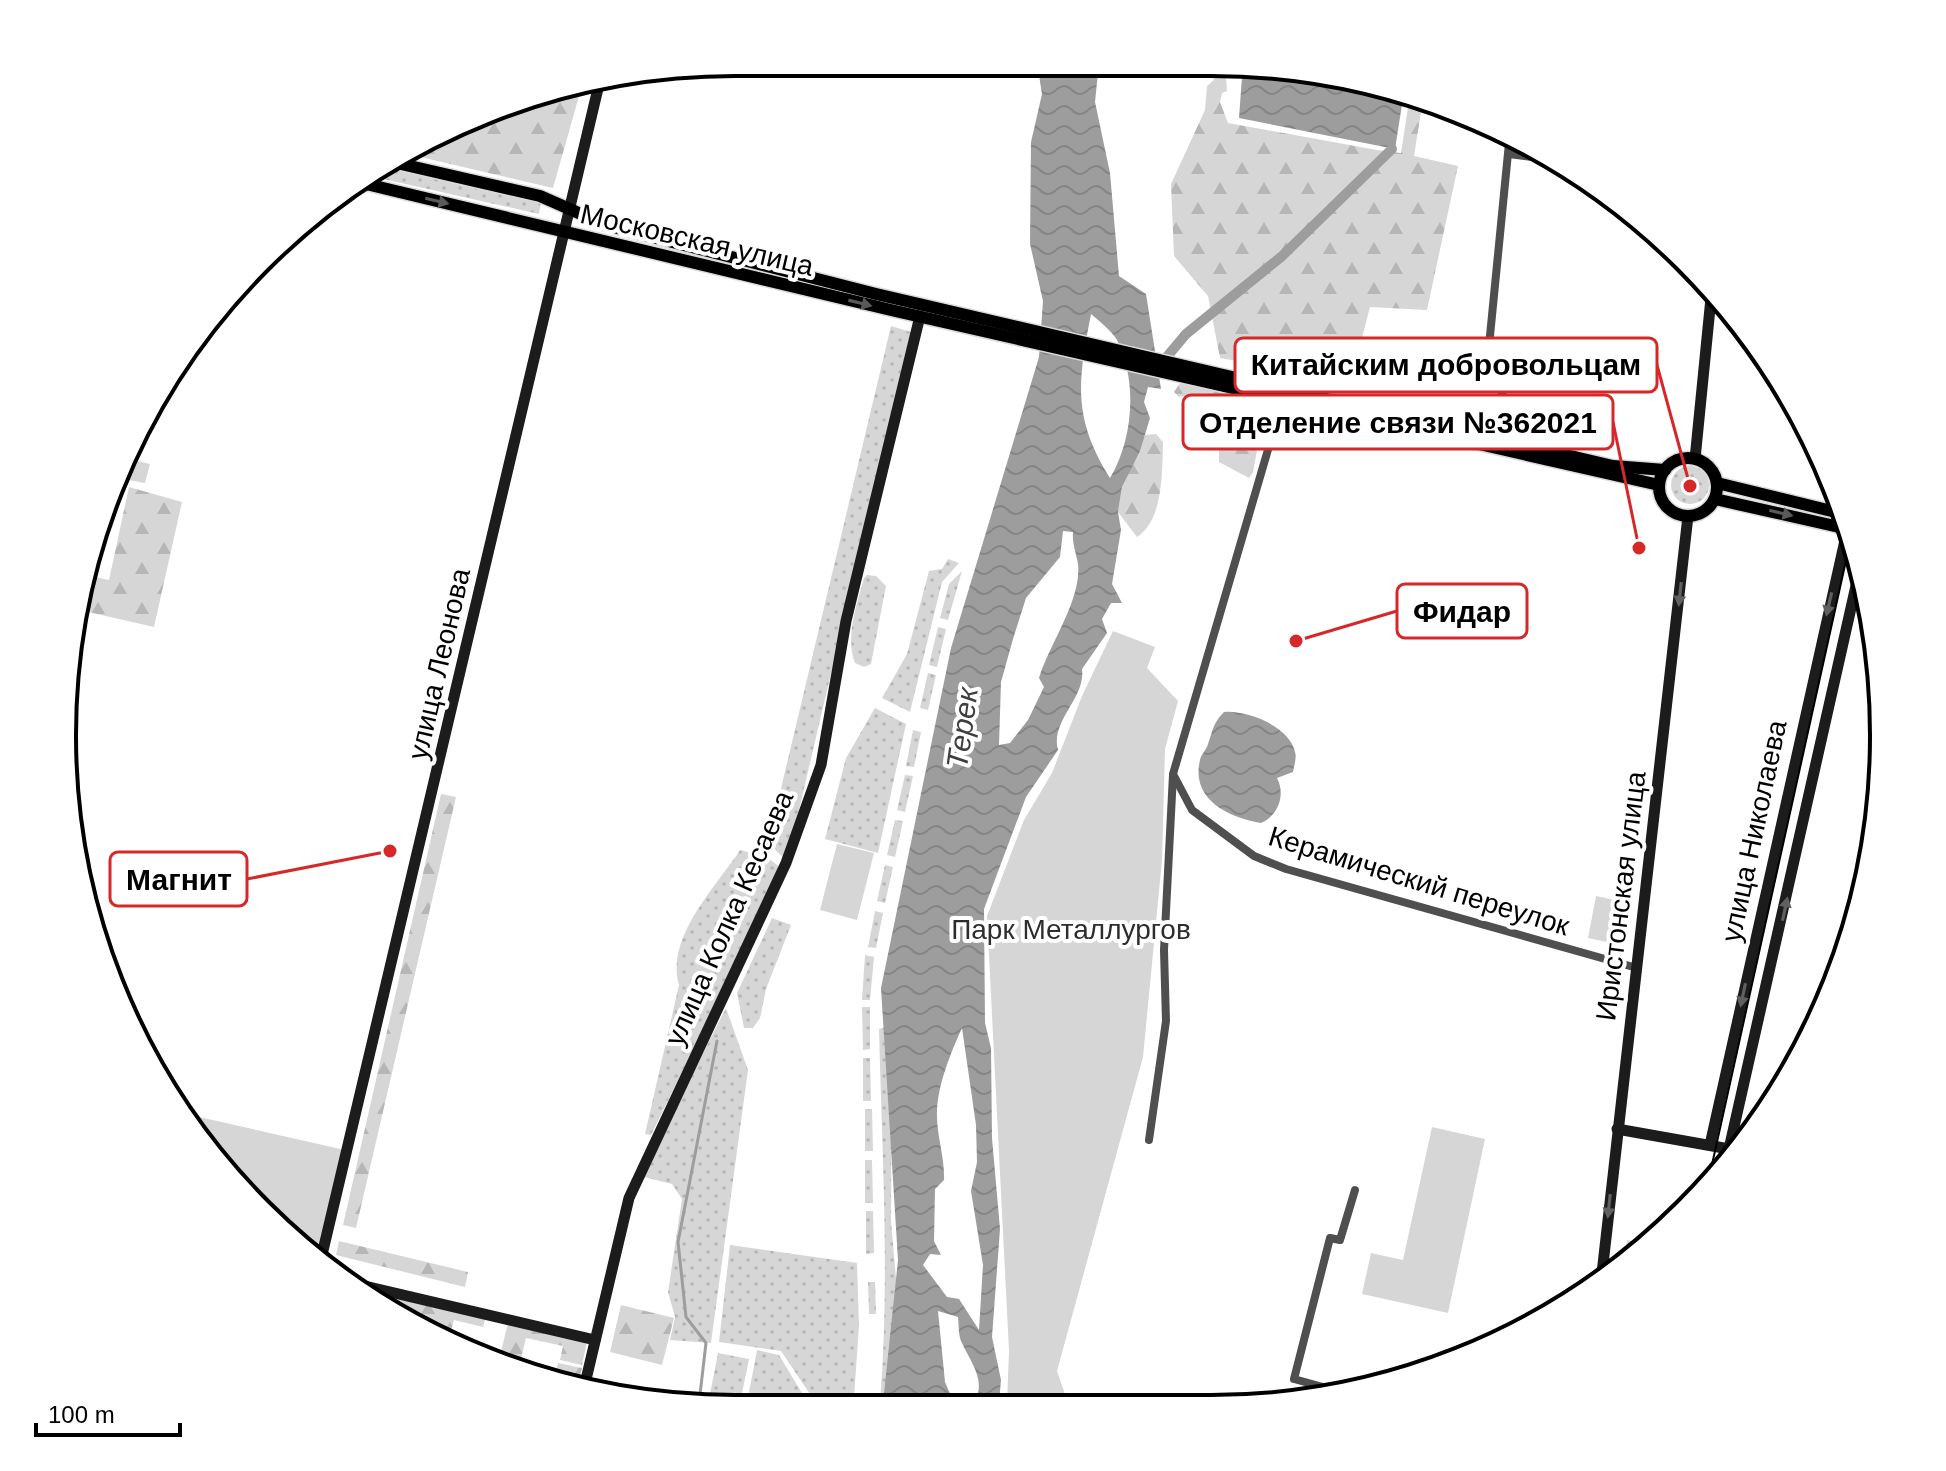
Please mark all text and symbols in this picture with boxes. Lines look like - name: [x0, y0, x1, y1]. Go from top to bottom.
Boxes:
- one-way arrow: [425, 195, 450, 207]
- street label: Московская улица: [577, 198, 817, 282]
- one-way arrow: [848, 297, 873, 309]
- callout: Китайским добровольцам: [1235, 338, 1657, 392]
- text: Китайским добровольцам: [1251, 348, 1641, 381]
- callout: Отделение связи №362021: [1183, 395, 1613, 449]
- text: Отделение связи №362021: [1199, 406, 1597, 439]
- one-way arrow: [1769, 507, 1794, 520]
- street label: улица Леонова: [402, 565, 476, 763]
- one-way arrow: [1673, 582, 1686, 607]
- callout: Фидар: [1397, 584, 1527, 638]
- one-way arrow: [1823, 592, 1835, 617]
- text: Фидар: [1413, 595, 1511, 628]
- water label: Терек: [940, 684, 984, 771]
- street label: улица Николаева: [1715, 717, 1793, 945]
- street label: Иристонская улица: [1590, 769, 1652, 1023]
- street label: улица Колка Кесаева: [659, 785, 799, 1050]
- street label: Керамический переулок: [1265, 820, 1574, 942]
- callout: Магнит: [110, 852, 247, 906]
- text: Магнит: [126, 863, 232, 896]
- one-way arrow: [1779, 897, 1792, 922]
- park label: Парк Металлургов: [951, 914, 1191, 945]
- one-way arrow: [1736, 982, 1749, 1007]
- one-way arrow: [1602, 1194, 1615, 1219]
- scale bar: [36, 1387, 180, 1437]
- text: 100 m: [48, 1401, 115, 1428]

